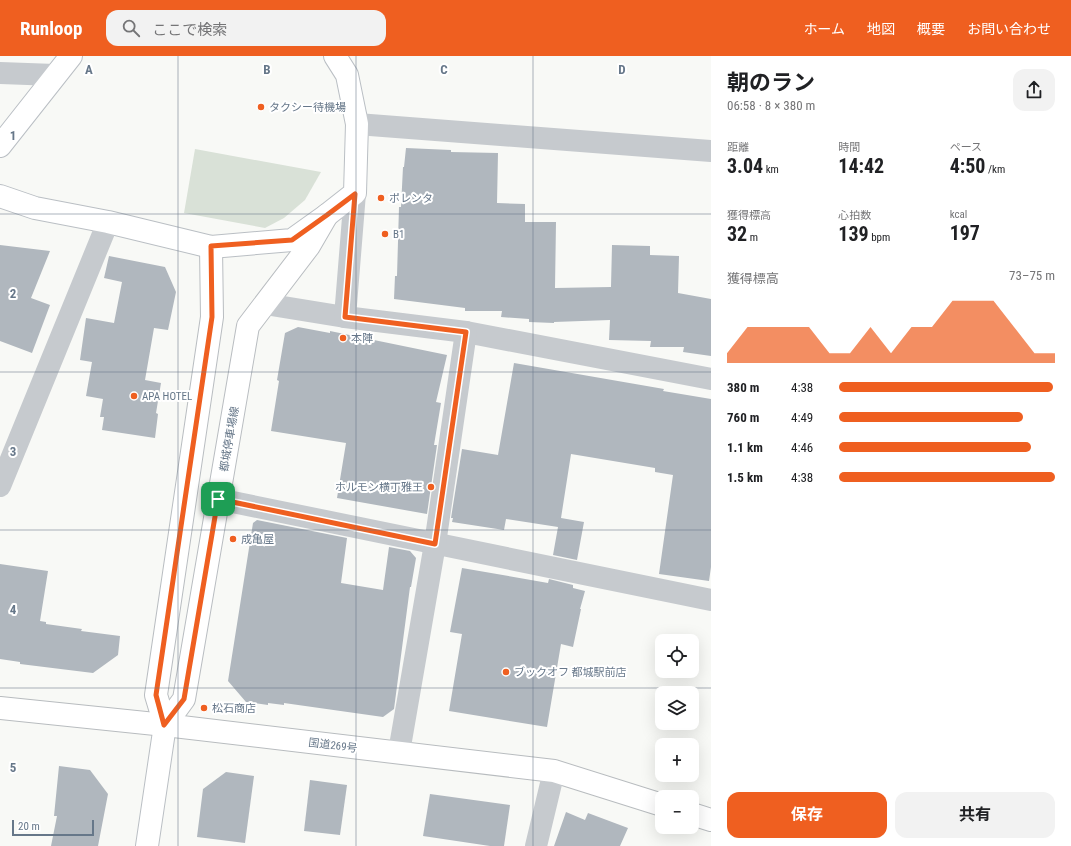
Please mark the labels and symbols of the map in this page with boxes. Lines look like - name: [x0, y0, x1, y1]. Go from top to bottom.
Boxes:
- text: A: [85, 62, 93, 77]
- text: B: [263, 62, 271, 77]
- text: C: [440, 62, 448, 77]
- text: D: [618, 62, 626, 77]
- place label: タクシー待機場: [269, 101, 346, 114]
- marker: タクシー待機場: [256, 102, 266, 112]
- text: 1: [10, 128, 16, 143]
- place label: ポレンタ: [389, 192, 433, 205]
- marker: ポレンタ: [376, 193, 386, 203]
- place label: B1: [393, 228, 404, 241]
- marker: B1: [380, 229, 390, 239]
- text: 2: [10, 286, 17, 301]
- place label: 本陣: [351, 332, 373, 345]
- marker: 本陣: [338, 333, 348, 343]
- place label: APA HOTEL: [142, 390, 192, 403]
- marker: APA HOTEL: [129, 391, 139, 401]
- street label: 都城停車場線: [217, 405, 242, 473]
- text: 3: [10, 444, 16, 459]
- place label: ホルモン横丁雅王: [335, 481, 423, 494]
- pin: [201, 482, 235, 516]
- marker: ホルモン横丁雅王: [426, 482, 436, 492]
- place label: 成亀屋: [241, 533, 274, 546]
- marker: 成亀屋: [228, 534, 238, 544]
- text: 4: [10, 602, 17, 617]
- place label: ブックオフ 都城駅前店: [514, 666, 627, 679]
- marker: ブックオフ 都城駅前店: [501, 667, 511, 677]
- place label: 松石商店: [212, 702, 256, 715]
- marker: 松石商店: [199, 703, 209, 713]
- street label: 国道269号: [308, 736, 358, 755]
- text: 5: [10, 760, 17, 775]
- scale bar: [12, 818, 94, 837]

